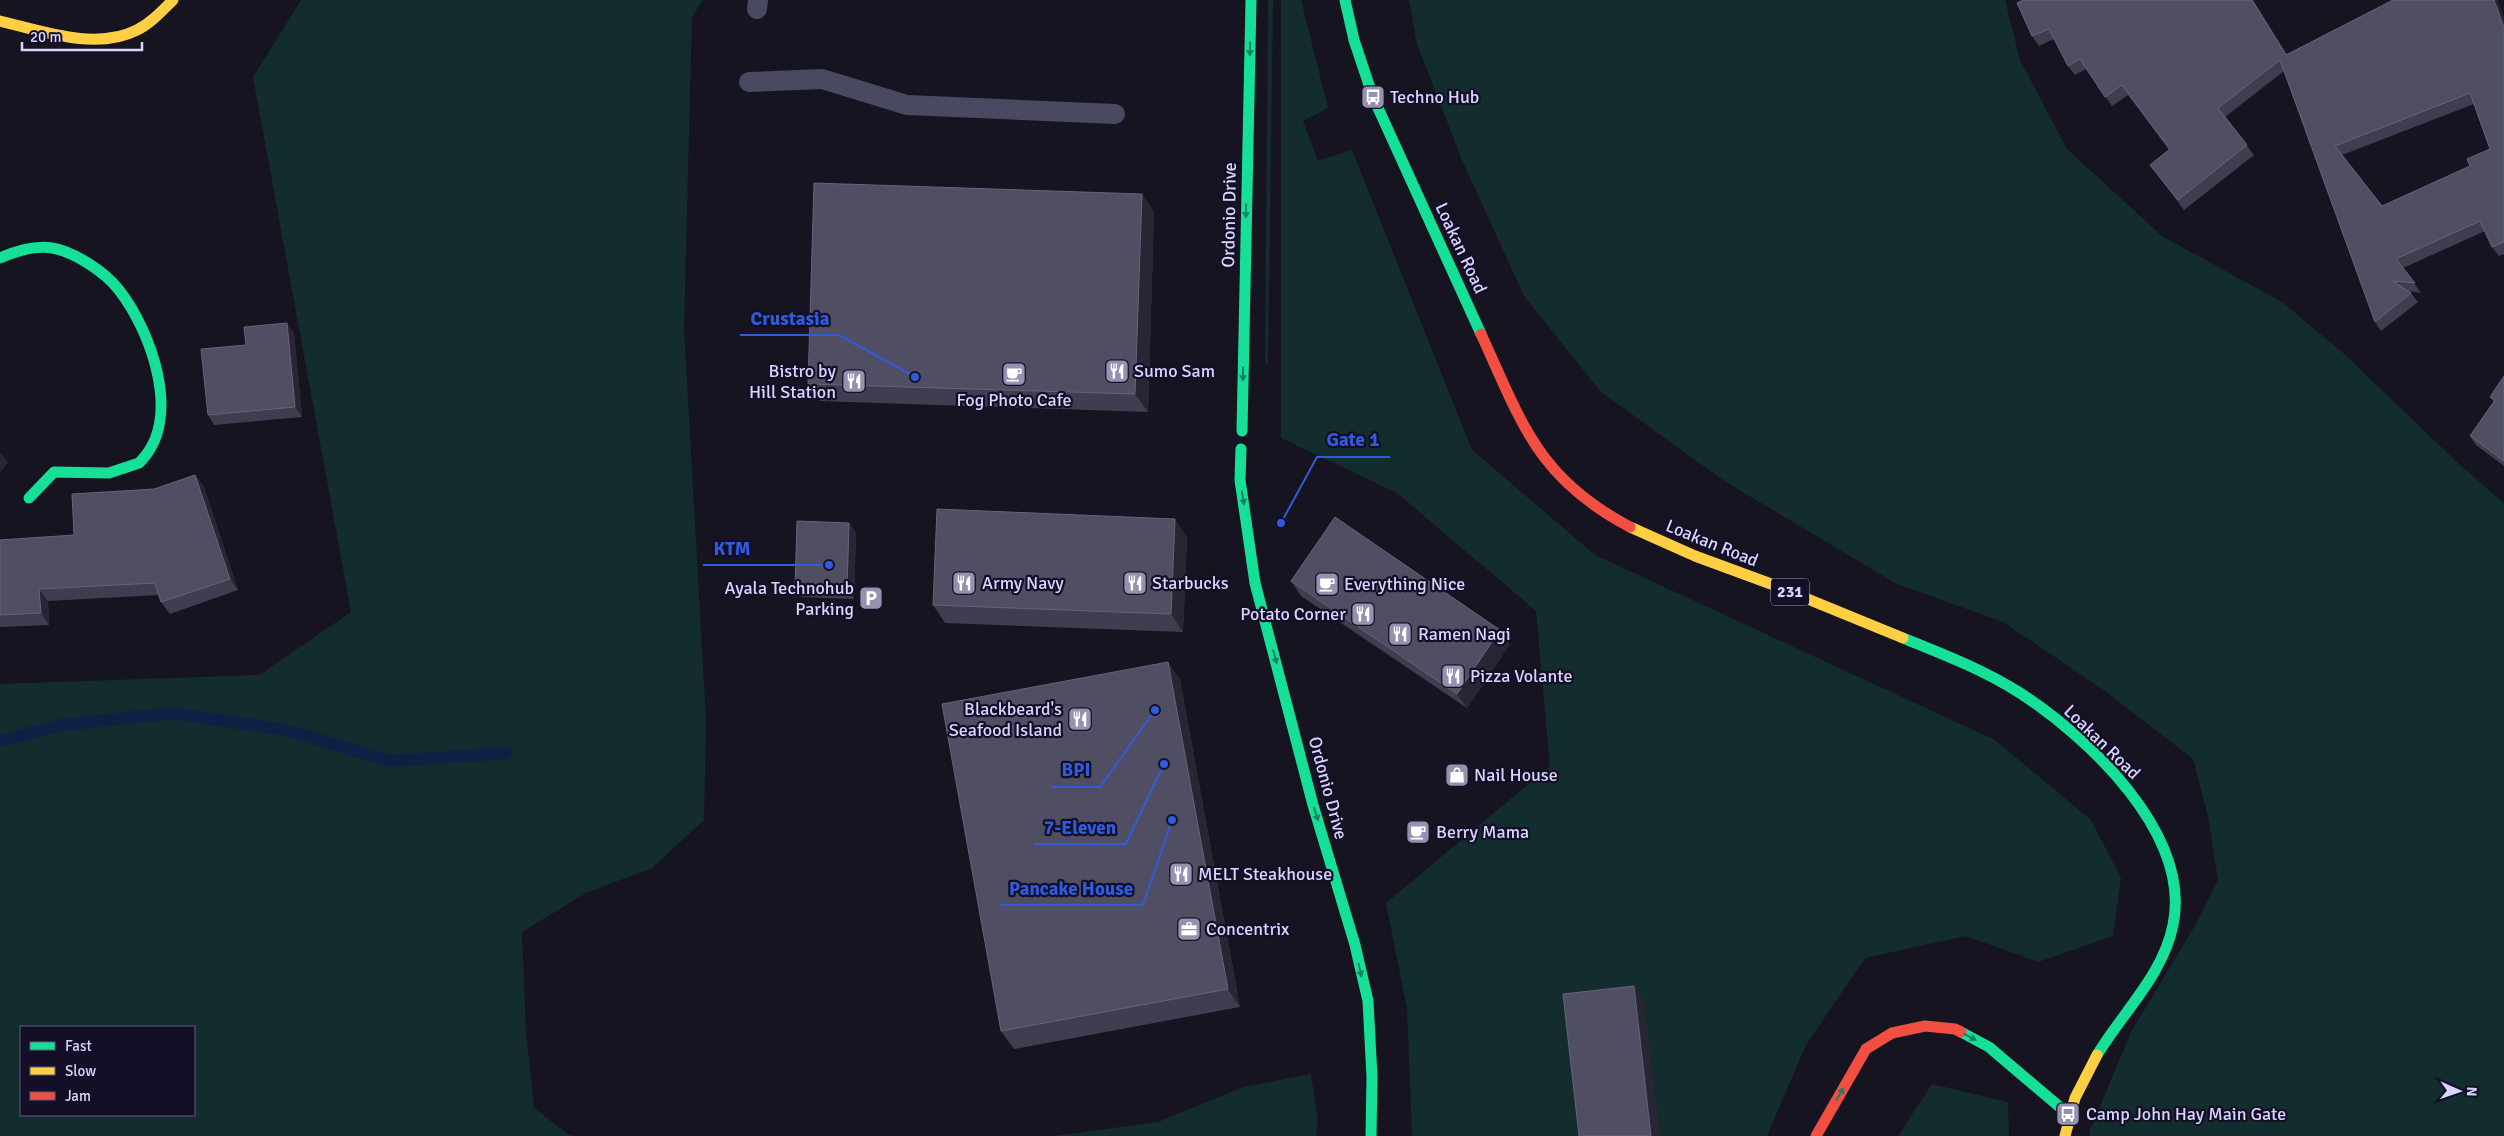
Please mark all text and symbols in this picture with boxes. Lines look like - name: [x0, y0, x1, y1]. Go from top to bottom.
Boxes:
- scale bar: [22, 20, 142, 52]
- text: 20 m: [30, 28, 61, 46]
- one-way arrow: [1246, 41, 1254, 57]
- bus stop icon: Techno Hub: [1360, 84, 1386, 110]
- place label: Techno Hub: [1390, 86, 1479, 108]
- street label: Ordonio Drive: [1217, 162, 1241, 268]
- street label: Loakan Road: [1430, 199, 1492, 297]
- one-way arrow: [1242, 203, 1250, 219]
- callout: Crustasia: [740, 301, 839, 335]
- text: Crustasia: [751, 307, 830, 331]
- restaurant icon: Sumo Sam: [1104, 358, 1130, 384]
- place label: Bistro by Hill Station: [749, 360, 837, 403]
- place label: Sumo Sam: [1134, 360, 1215, 382]
- cafe icon: Fog Photo Cafe: [1001, 361, 1027, 387]
- one-way arrow: [1238, 366, 1246, 382]
- restaurant icon: Bistro by Hill Station: [841, 368, 867, 394]
- place label: Fog Photo Cafe: [956, 389, 1072, 411]
- callout: Gate 1: [1317, 423, 1390, 457]
- text: Gate 1: [1327, 428, 1379, 452]
- one-way arrow: [1239, 490, 1247, 506]
- street label: Loakan Road: [1662, 514, 1762, 572]
- callout: KTM: [703, 531, 760, 565]
- text: KTM: [713, 537, 751, 561]
- restaurant icon: Army Navy: [951, 570, 977, 596]
- restaurant icon: Starbucks: [1122, 570, 1148, 596]
- cafe icon: Everything Nice: [1314, 571, 1340, 597]
- place label: Army Navy: [982, 572, 1064, 594]
- place label: Starbucks: [1152, 572, 1229, 594]
- place label: Everything Nice: [1344, 573, 1465, 595]
- place label: Ayala Technohub Parking: [725, 577, 854, 620]
- road number: 231: [1771, 578, 1809, 606]
- parking icon: Ayala Technohub Parking: [858, 585, 884, 611]
- restaurant icon: Potato Corner: [1350, 601, 1376, 627]
- place label: Potato Corner: [1240, 603, 1346, 625]
- restaurant icon: Ramen Nagi: [1387, 621, 1413, 647]
- place label: Ramen Nagi: [1418, 623, 1511, 645]
- one-way arrow: [1271, 649, 1279, 664]
- restaurant icon: Pizza Volante: [1440, 663, 1466, 689]
- place label: Pizza Volante: [1470, 665, 1572, 687]
- place label: Blackbeard's Seafood Island: [949, 698, 1062, 741]
- street label: Loakan Road: [2059, 700, 2145, 784]
- restaurant icon: Blackbeard's Seafood Island: [1067, 706, 1093, 732]
- street label: Ordonio Drive: [1304, 734, 1352, 842]
- callout: BPI: [1052, 753, 1100, 787]
- text: BPI: [1062, 758, 1090, 782]
- shop icon: Nail House: [1444, 762, 1470, 788]
- place label: Nail House: [1474, 764, 1558, 786]
- one-way arrow: [1312, 807, 1320, 822]
- callout: 7-Eleven: [1034, 810, 1126, 844]
- text: 7-Eleven: [1044, 816, 1116, 840]
- cafe icon: Berry Mama: [1405, 819, 1431, 845]
- place label: Berry Mama: [1436, 821, 1529, 843]
- restaurant icon: MELT Steakhouse: [1168, 861, 1194, 887]
- place label: MELT Steakhouse: [1198, 863, 1332, 885]
- callout: Pancake House: [999, 871, 1143, 905]
- text: Pancake House: [1009, 877, 1133, 901]
- office icon: Concentrix: [1176, 916, 1202, 942]
- place label: Concentrix: [1206, 918, 1290, 940]
- one-way arrow: [1357, 963, 1365, 978]
- legend: [20, 1026, 195, 1116]
- one-way arrow: [1962, 1033, 1977, 1041]
- text: Fast: [65, 1037, 92, 1055]
- text: Slow: [65, 1062, 96, 1080]
- north arrow: [2434, 1066, 2484, 1116]
- text: N: [2463, 1086, 2480, 1097]
- text: Jam: [65, 1087, 91, 1105]
- one-way arrow: [1836, 1087, 1845, 1100]
- bus stop icon: Camp John Hay Main Gate: [2055, 1101, 2081, 1127]
- place label: Camp John Hay Main Gate: [2086, 1103, 2286, 1125]

